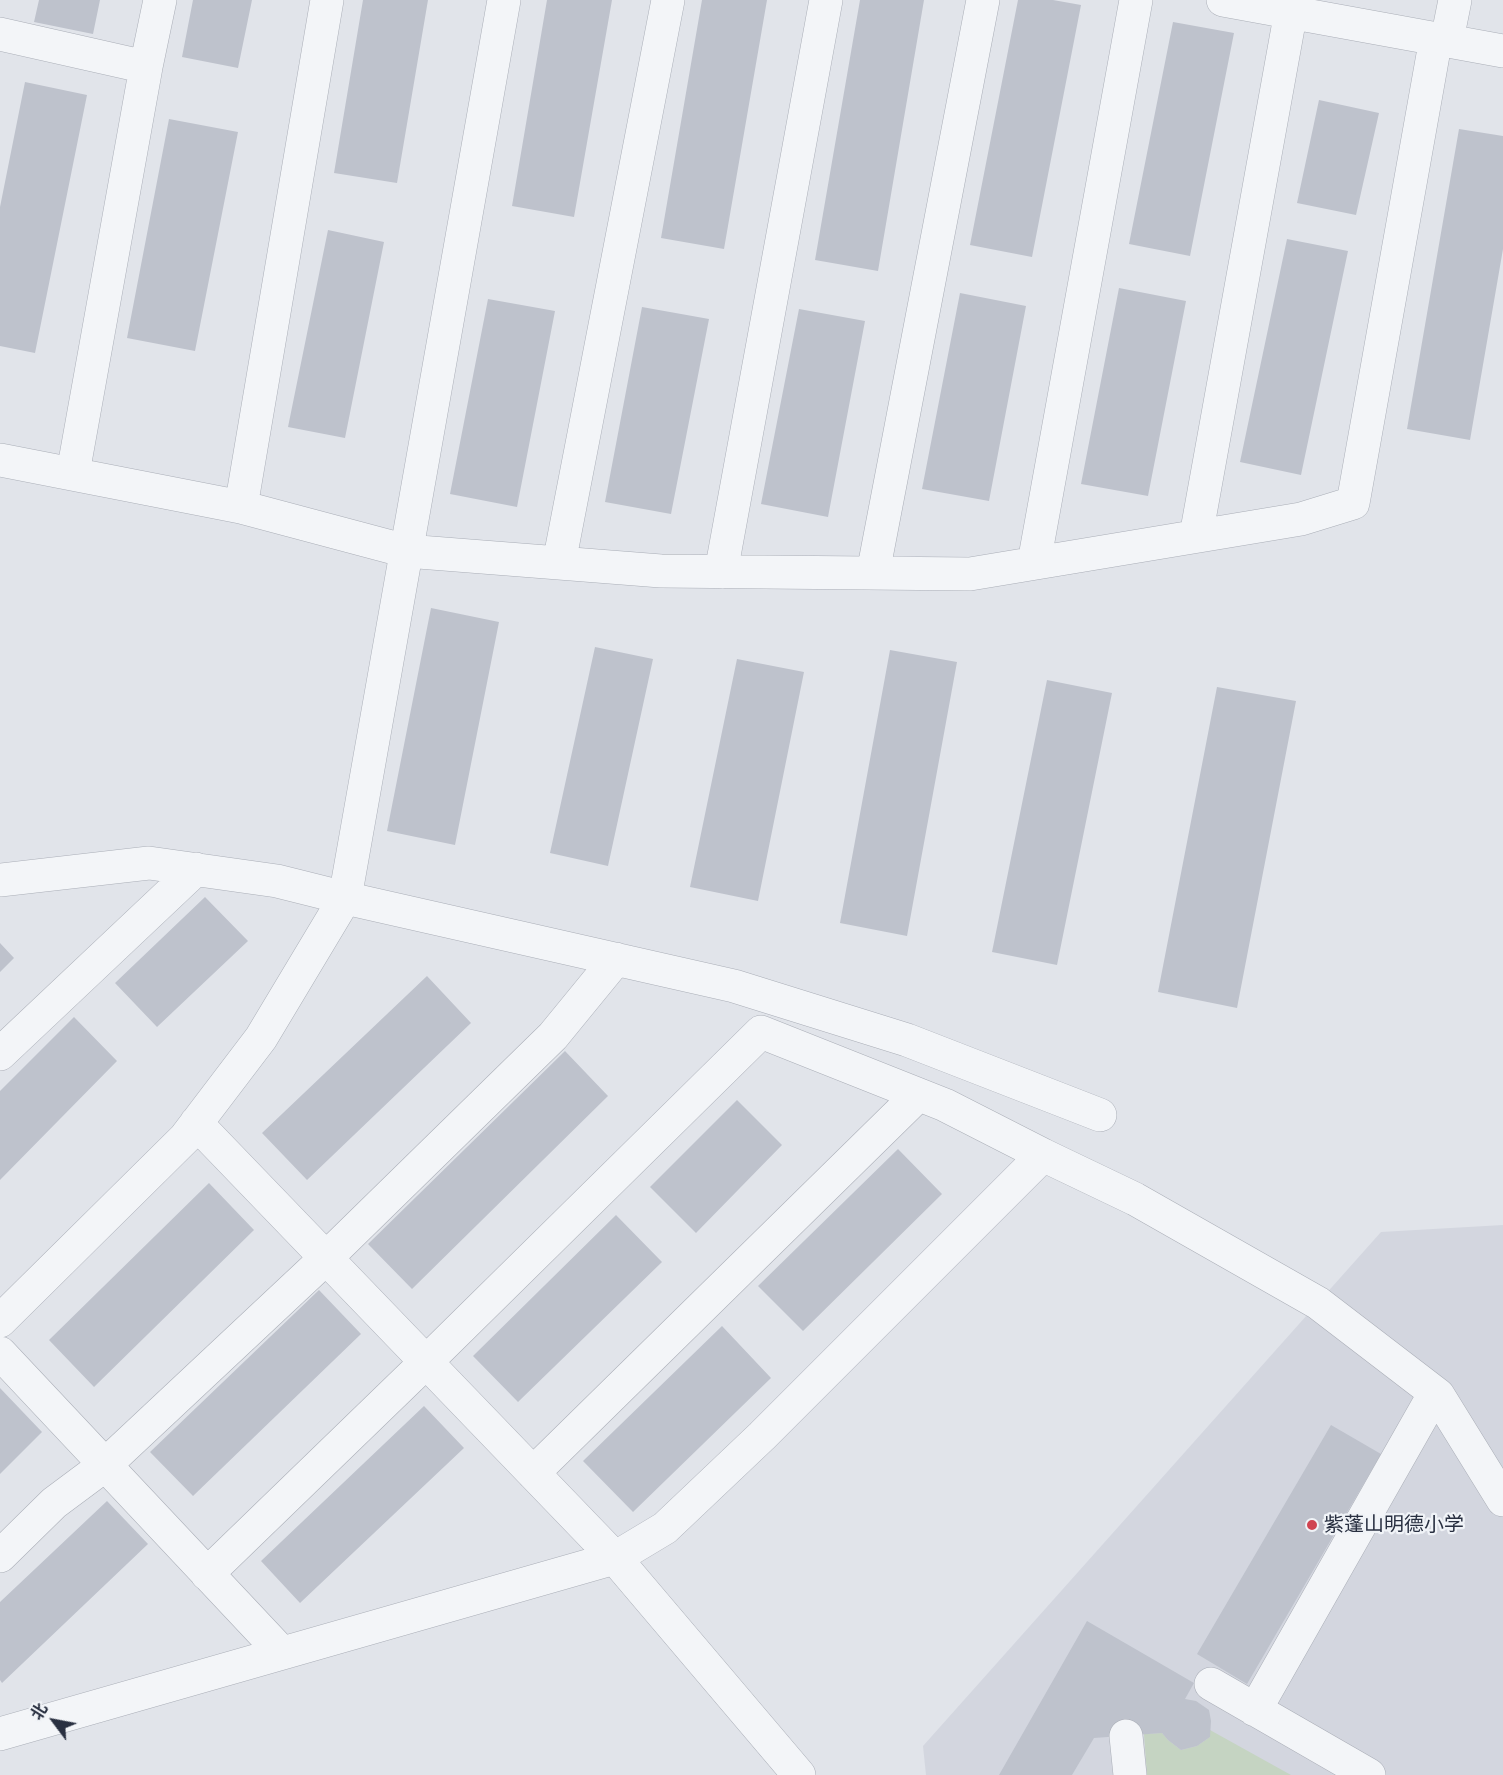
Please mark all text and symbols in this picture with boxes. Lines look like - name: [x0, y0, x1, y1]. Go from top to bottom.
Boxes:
- place label: 紫蓬山明德小学: [1324, 1513, 1464, 1537]
- marker: 紫蓬山明德小学: [1305, 1518, 1319, 1532]
- north arrow: [24, 1691, 84, 1751]
- text: 北: [26, 1699, 51, 1724]

